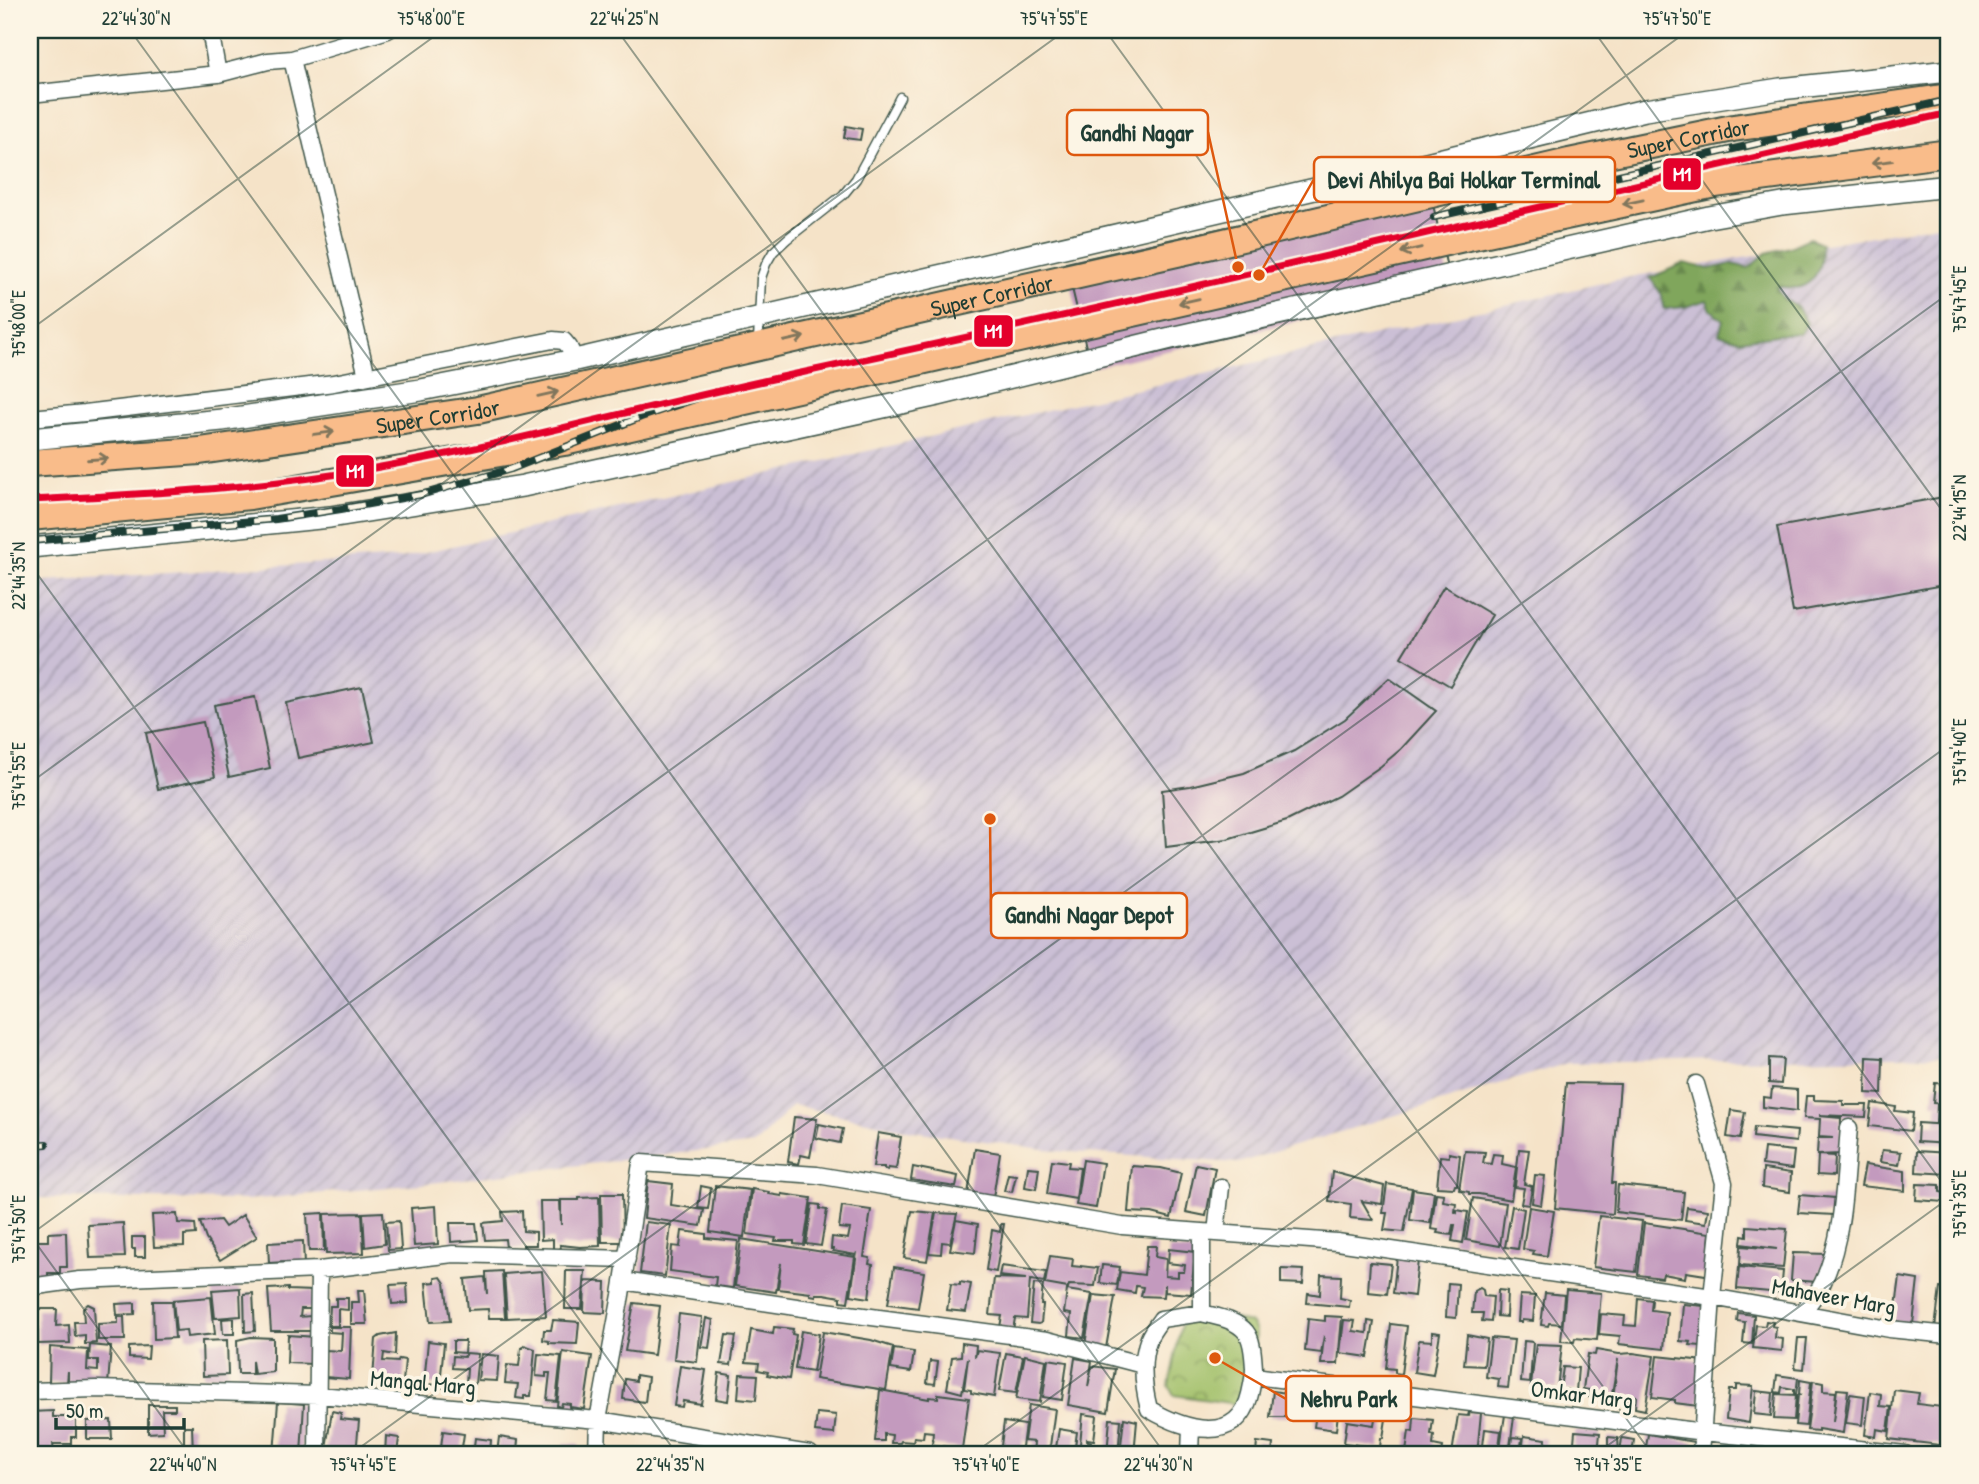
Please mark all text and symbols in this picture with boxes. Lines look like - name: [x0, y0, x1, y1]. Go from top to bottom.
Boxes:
- text: 22°44'30"N: [102, 6, 170, 31]
- text: 75°48'00"E: [397, 6, 465, 31]
- text: 22°44'25"N: [590, 6, 658, 31]
- text: 75°47'55"E: [1020, 6, 1088, 31]
- text: 75°47'50"E: [1643, 6, 1711, 31]
- callout: Gandhi Nagar: [1067, 110, 1208, 155]
- street label: Super Corridor: [1624, 110, 1752, 165]
- text: Gandhi Nagar: [1080, 116, 1195, 149]
- one-way arrow: [1871, 156, 1893, 169]
- callout: Devi Ahilya Bai Holkar Terminal: [1314, 157, 1615, 202]
- line badge: M1: [1662, 157, 1702, 191]
- text: M1: [1673, 161, 1691, 187]
- text: Devi Ahilya Bai Holkar Terminal: [1328, 163, 1601, 196]
- one-way arrow: [1622, 195, 1645, 209]
- one-way arrow: [1400, 244, 1423, 258]
- text: 75°47'45"E: [1947, 265, 1972, 333]
- street label: Super Corridor: [927, 266, 1056, 323]
- text: 75°48'00"E: [6, 290, 31, 358]
- one-way arrow: [1178, 294, 1201, 308]
- line badge: M1: [973, 314, 1014, 348]
- text: M1: [984, 318, 1002, 344]
- one-way arrow: [782, 332, 805, 346]
- one-way arrow: [536, 387, 559, 401]
- street label: Super Corridor: [374, 390, 503, 440]
- one-way arrow: [312, 426, 335, 439]
- one-way arrow: [86, 452, 109, 465]
- line badge: M1: [335, 454, 375, 488]
- text: M1: [346, 458, 364, 484]
- text: 22°44'15"N: [1947, 475, 1972, 541]
- text: 22°44'35"N: [6, 542, 31, 610]
- text: 75°47'40"E: [1947, 718, 1972, 786]
- text: 75°47'55"E: [6, 742, 31, 810]
- callout: Gandhi Nagar Depot: [991, 893, 1187, 938]
- text: Gandhi Nagar Depot: [1005, 898, 1174, 931]
- text: 75°47'35"E: [1947, 1170, 1972, 1238]
- text: 75°47'50"E: [6, 1195, 31, 1263]
- street label: Mahaveer Marg: [1770, 1270, 1898, 1322]
- street label: Mangal Marg: [369, 1362, 477, 1402]
- street label: Omkar Marg: [1529, 1372, 1635, 1416]
- callout: Nehru Park: [1286, 1376, 1411, 1421]
- text: Nehru Park: [1301, 1382, 1397, 1414]
- scale bar: [56, 1386, 184, 1430]
- text: 50 m: [66, 1396, 103, 1425]
- text: 22°44'40"N: [149, 1452, 217, 1477]
- text: 75°47'45"E: [329, 1452, 397, 1477]
- text: 22°44'35"N: [636, 1452, 704, 1477]
- text: 75°47'40"E: [952, 1452, 1020, 1477]
- text: 22°44'30"N: [1124, 1452, 1192, 1477]
- text: 75°47'35"E: [1574, 1452, 1642, 1477]

